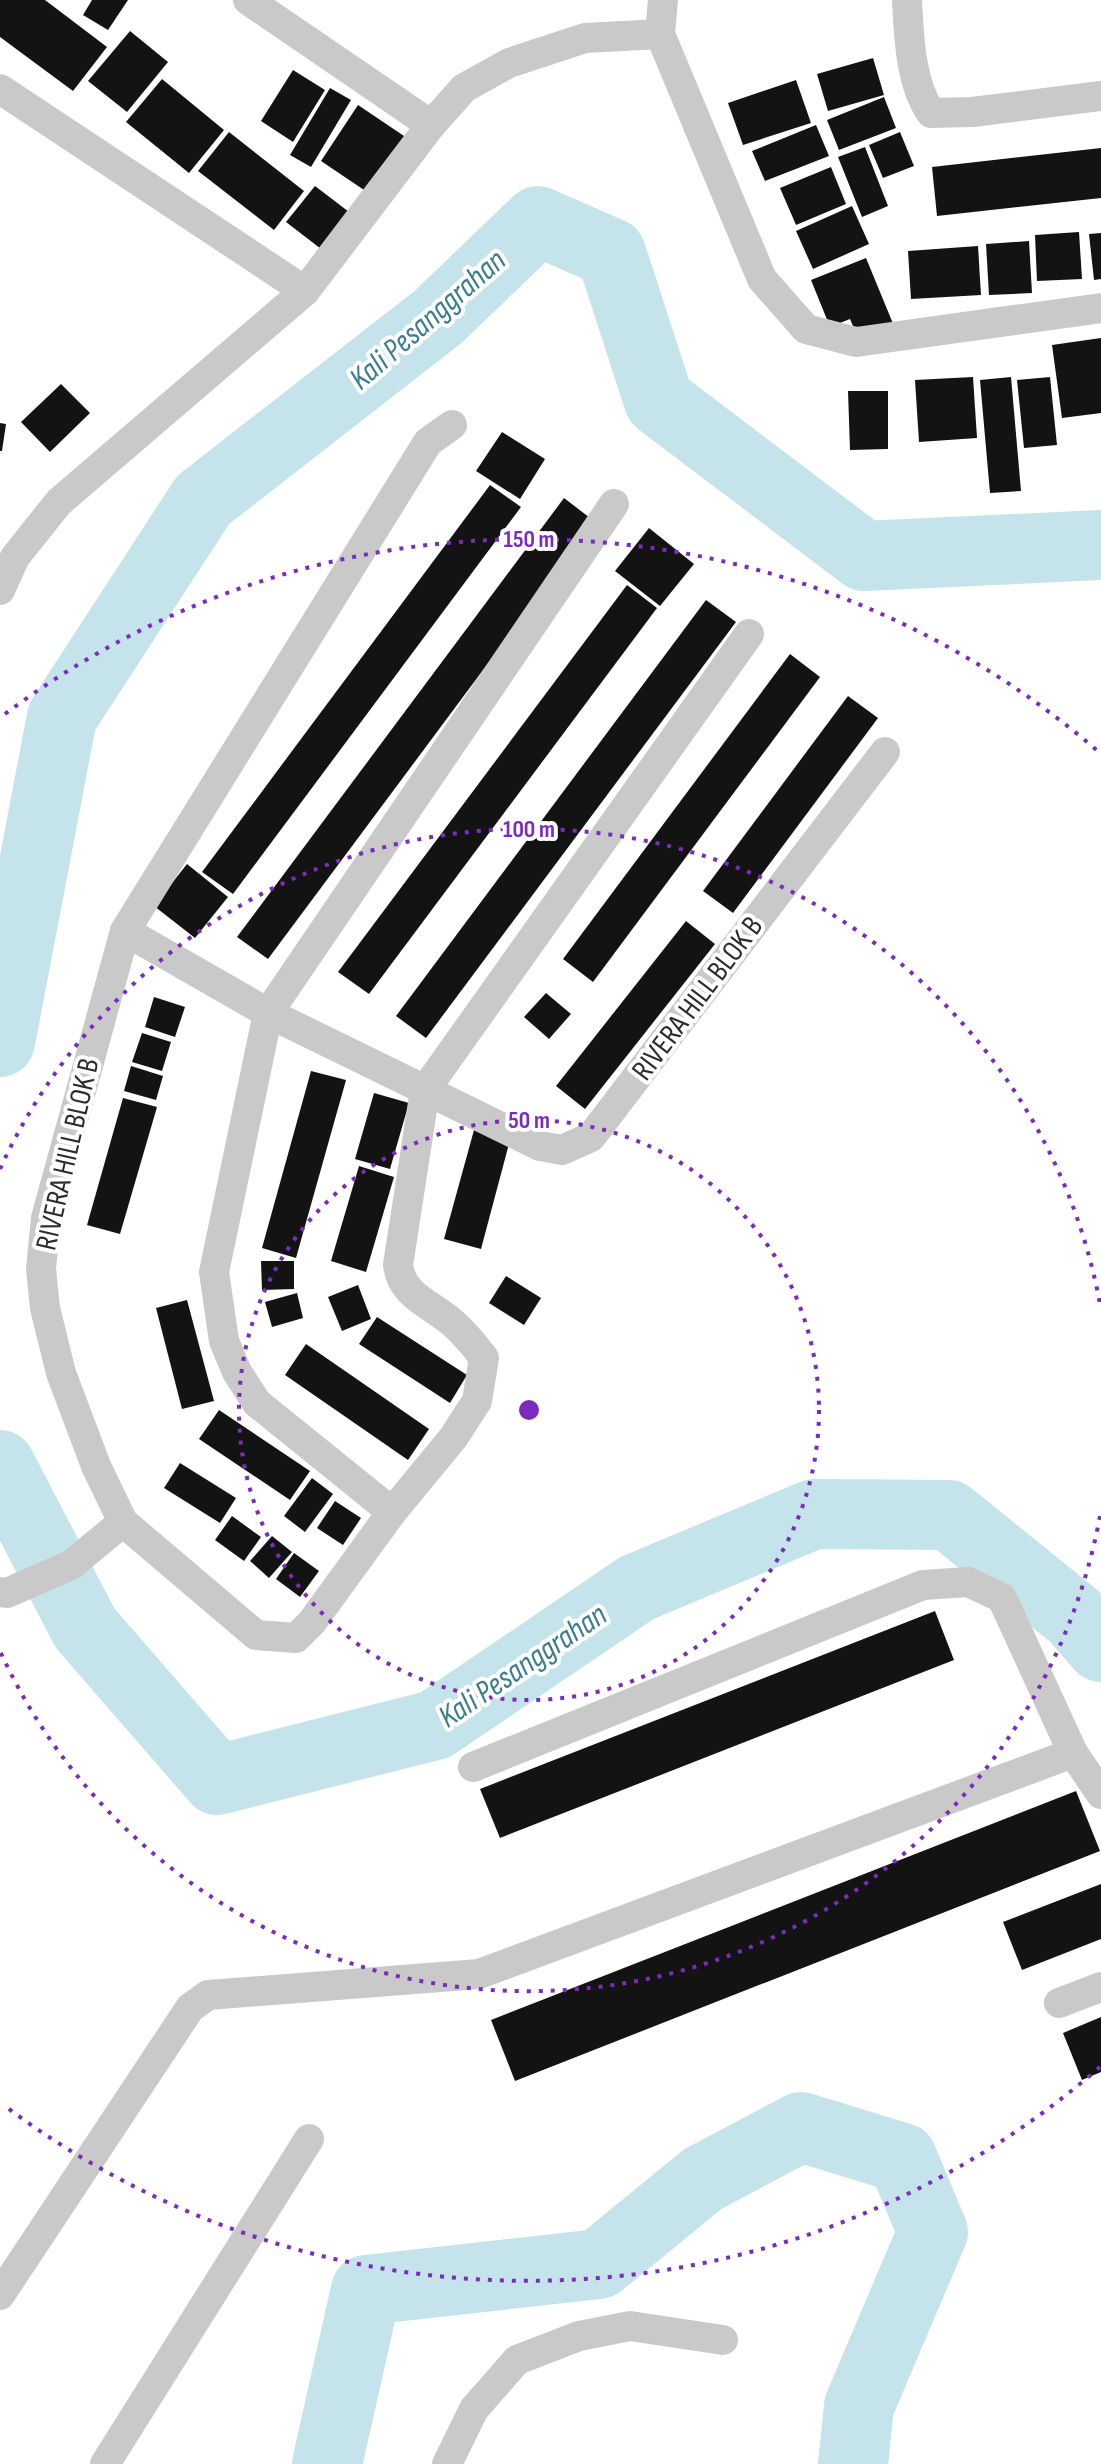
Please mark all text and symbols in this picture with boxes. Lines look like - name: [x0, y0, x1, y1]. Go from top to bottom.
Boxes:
- water label: Kali Pesanggrahan: [342, 242, 514, 399]
- text: 150 m: [503, 525, 555, 554]
- text: 100 m: [503, 815, 555, 844]
- street label: RIVERA HILL BLOK B: [625, 910, 771, 1088]
- street label: RIVERA HILL BLOK B: [28, 1055, 108, 1254]
- text: 50 m: [508, 1106, 550, 1135]
- centre of rings: [515, 1396, 543, 1424]
- water label: Kali Pesanggrahan: [431, 1596, 614, 1737]

